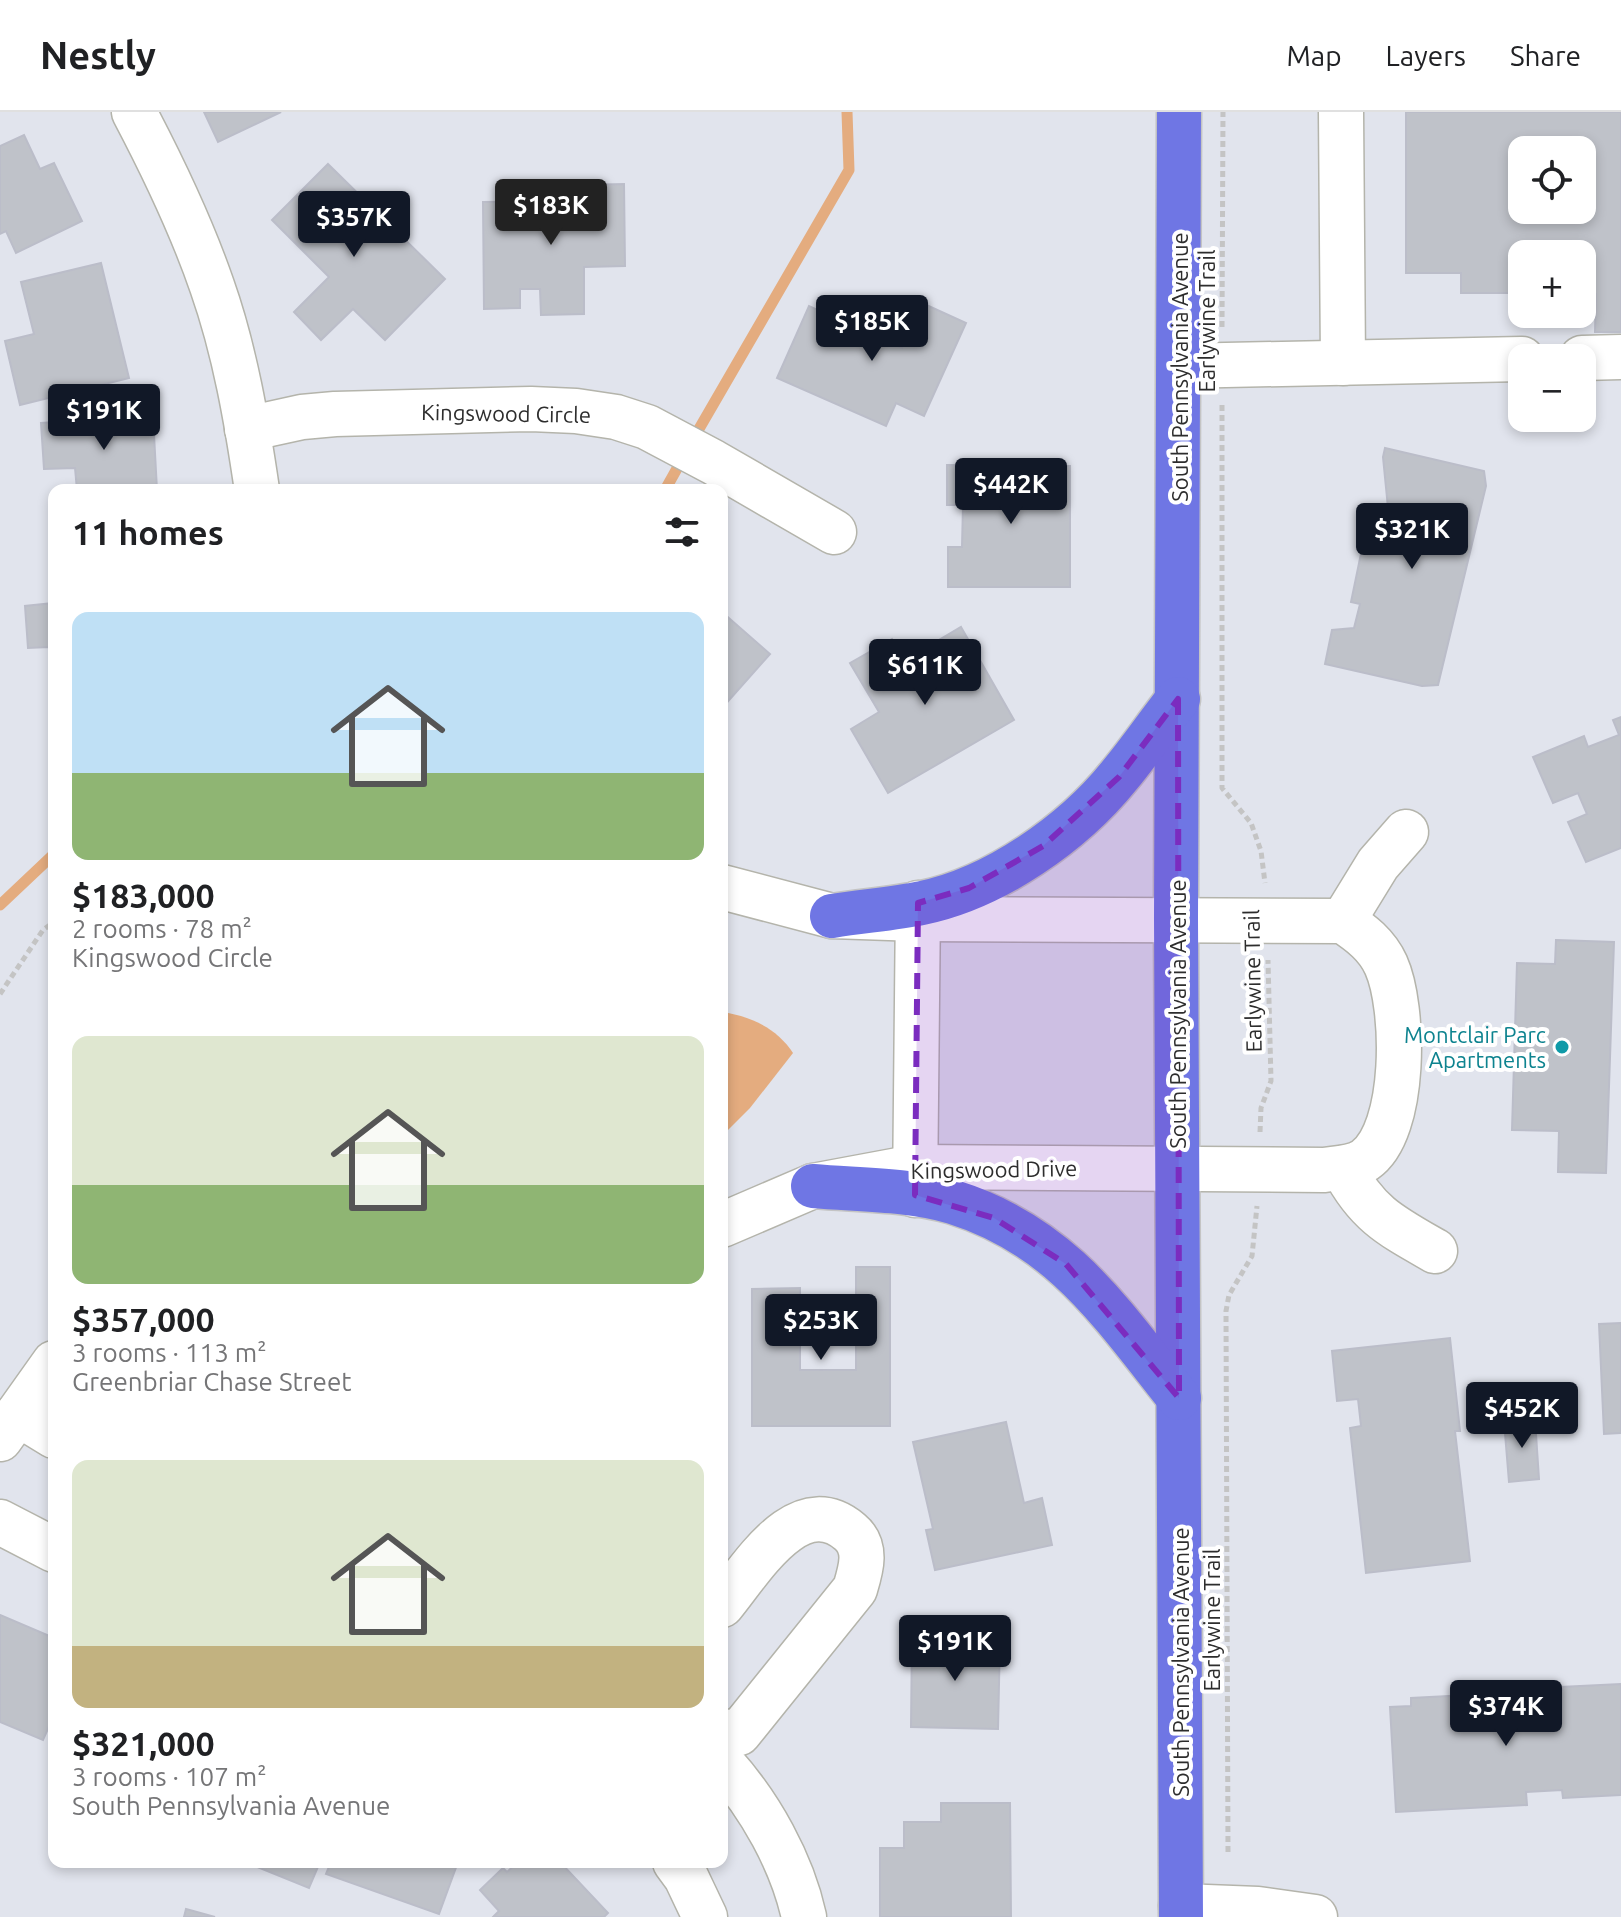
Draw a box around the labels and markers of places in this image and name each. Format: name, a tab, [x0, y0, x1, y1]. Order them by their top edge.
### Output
pin: $183K	[495, 179, 607, 247]
pin: $357K	[298, 191, 410, 259]
pin: $185K	[816, 295, 928, 363]
pin: $191K	[48, 384, 160, 452]
pin: $442K	[955, 458, 1067, 526]
pin: $321K	[1356, 503, 1468, 571]
pin: $611K	[869, 639, 981, 707]
place label: Montclair Parc Apartments	[1404, 1022, 1546, 1072]
marker: Montclair Parc Apartments	[1553, 1038, 1571, 1056]
pin: $253K	[765, 1294, 877, 1362]
pin: $452K	[1466, 1382, 1578, 1450]
pin: $191K	[899, 1615, 1011, 1683]
pin: $374K	[1450, 1680, 1562, 1748]

